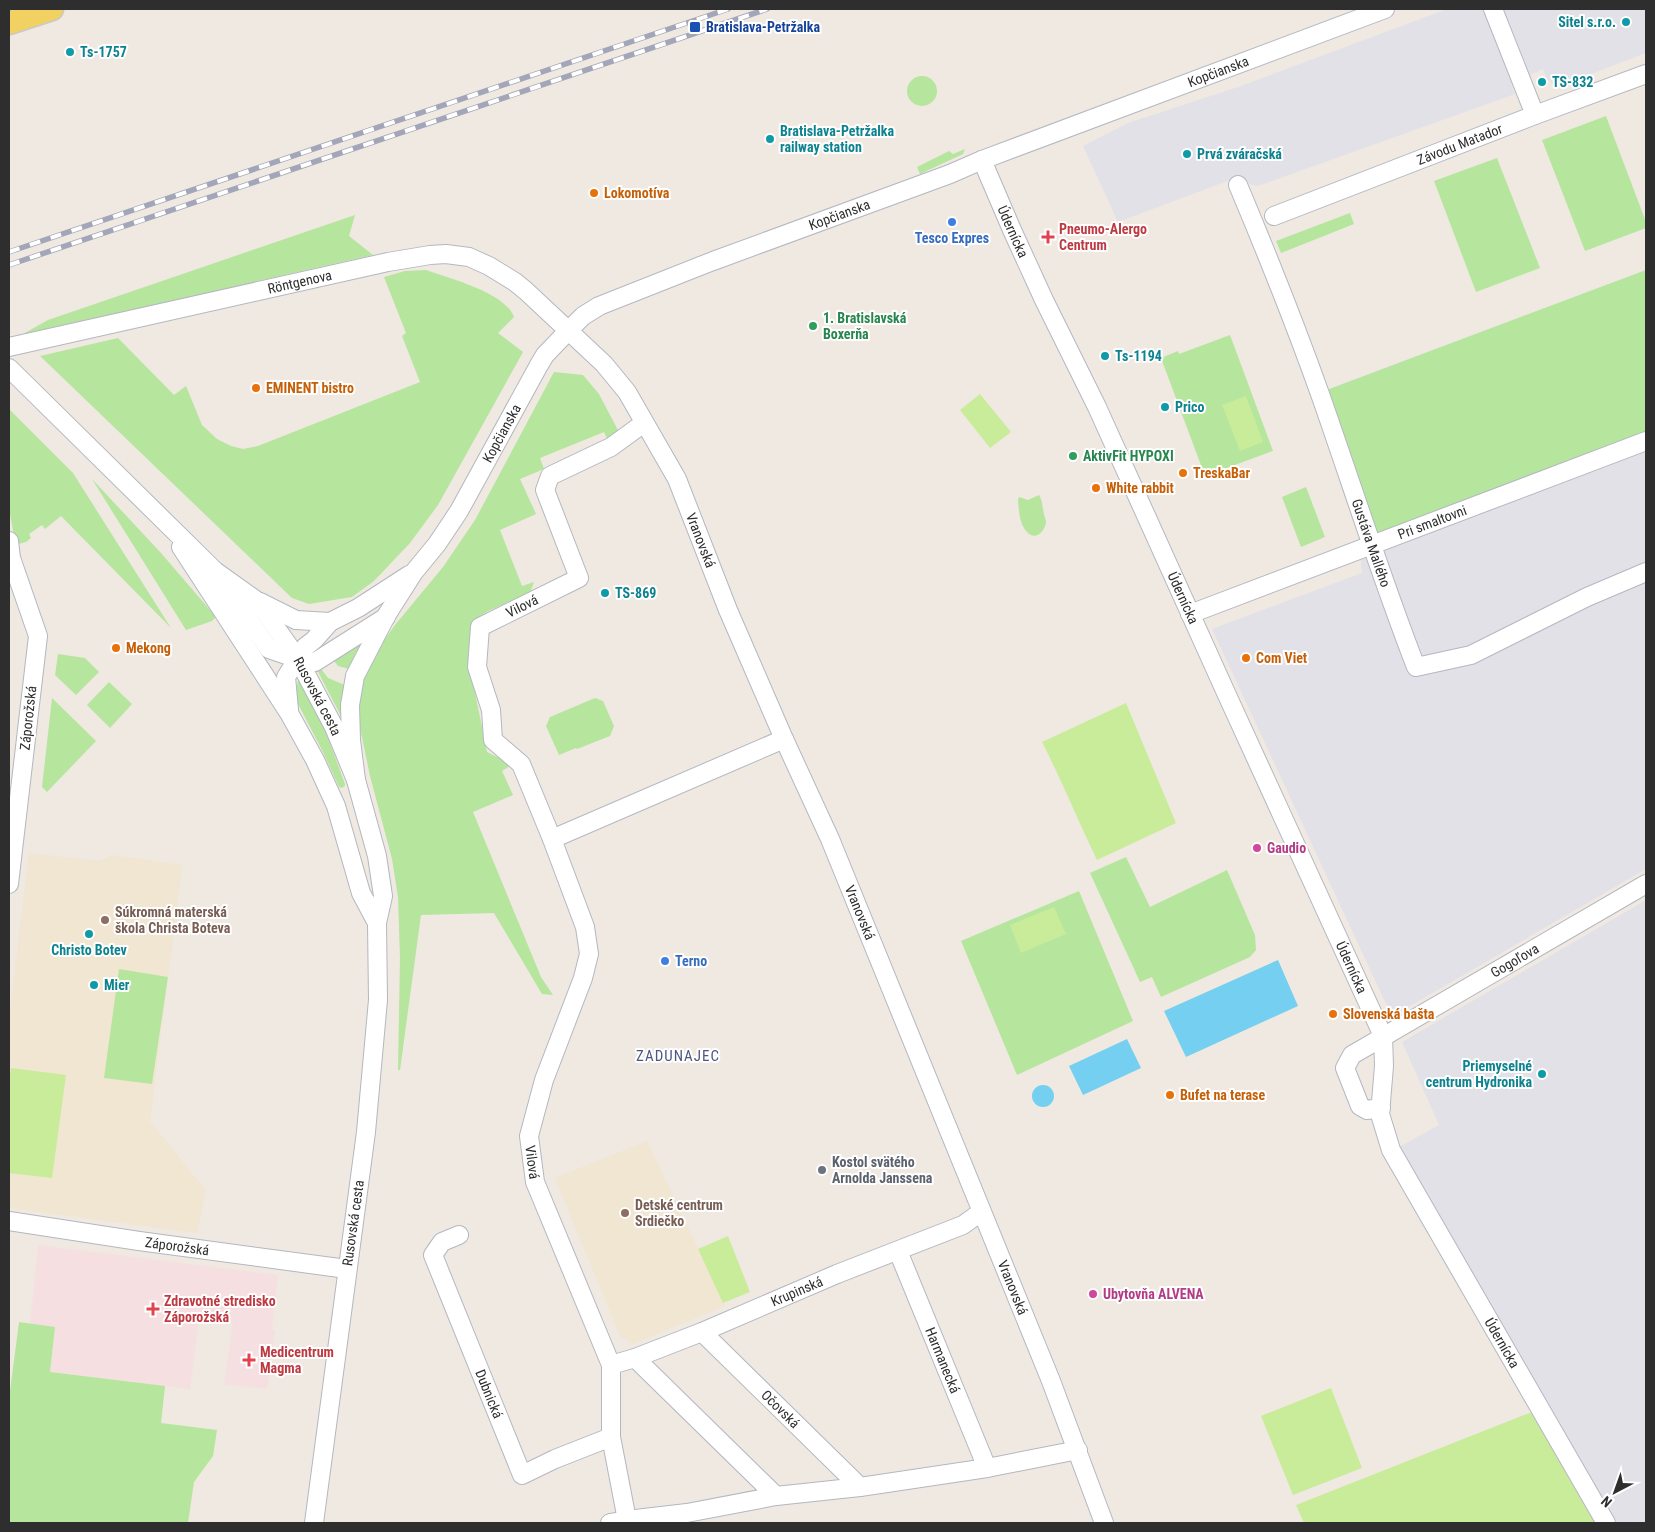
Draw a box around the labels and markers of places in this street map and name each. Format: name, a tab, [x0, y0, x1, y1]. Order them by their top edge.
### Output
place label: Sitel s.r.o.	[1558, 14, 1616, 30]
marker: Sitel s.r.o.	[1620, 16, 1632, 28]
place label: Bratislava-Petržalka	[706, 19, 821, 35]
marker: Bratislava-Petržalka	[688, 20, 702, 34]
place label: Ts-1757	[80, 44, 127, 60]
marker: Ts-1757	[64, 46, 76, 58]
place label: TS-832	[1552, 74, 1593, 90]
marker: TS-832	[1536, 76, 1548, 88]
place label: Bratislava-Petržalka railway station	[780, 123, 895, 155]
marker: Bratislava-Petržalka railway station	[764, 133, 776, 145]
place label: Prvá zváračská	[1197, 146, 1282, 162]
marker: Prvá zváračská	[1181, 148, 1193, 160]
place label: Lokomotíva	[604, 185, 670, 201]
marker: Lokomotíva	[588, 187, 600, 199]
marker: Tesco Expres	[946, 216, 958, 228]
place label: Pneumo-Alergo Centrum	[1059, 221, 1147, 253]
place label: Tesco Expres	[915, 230, 989, 246]
marker: Pneumo-Alergo Centrum	[1041, 230, 1055, 244]
place label: 1. Bratislavská Boxerňa	[823, 310, 907, 342]
marker: 1. Bratislavská Boxerňa	[807, 320, 819, 332]
place label: Ts-1194	[1115, 348, 1162, 364]
marker: Ts-1194	[1099, 350, 1111, 362]
place label: EMINENT bistro	[266, 380, 354, 396]
marker: EMINENT bistro	[250, 382, 262, 394]
place label: Prico	[1175, 399, 1205, 415]
marker: Prico	[1159, 401, 1171, 413]
place label: AktivFit HYPOXI	[1083, 448, 1174, 464]
marker: AktivFit HYPOXI	[1067, 450, 1079, 462]
place label: TreskaBar	[1193, 465, 1250, 481]
marker: TreskaBar	[1177, 467, 1189, 479]
place label: White rabbit	[1106, 480, 1174, 496]
marker: White rabbit	[1090, 482, 1102, 494]
place label: TS-869	[615, 585, 656, 601]
marker: TS-869	[599, 587, 611, 599]
place label: Mekong	[126, 640, 171, 656]
marker: Mekong	[110, 642, 122, 654]
place label: Com Viet	[1256, 650, 1307, 666]
marker: Com Viet	[1240, 652, 1252, 664]
place label: Gaudio	[1267, 840, 1306, 856]
marker: Gaudio	[1251, 842, 1263, 854]
place label: Súkromná materská škola Christa Boteva	[115, 904, 231, 936]
marker: Súkromná materská škola Christa Boteva	[99, 914, 111, 926]
marker: Christo Botev	[83, 928, 95, 940]
place label: Christo Botev	[51, 942, 128, 958]
place label: Terno	[675, 953, 707, 969]
marker: Terno	[659, 955, 671, 967]
place label: Mier	[104, 977, 130, 993]
marker: Mier	[88, 979, 100, 991]
place label: Slovenská bašta	[1343, 1006, 1435, 1022]
marker: Slovenská bašta	[1327, 1008, 1339, 1020]
place label: Priemyselné centrum Hydronika	[1426, 1058, 1532, 1090]
marker: Priemyselné centrum Hydronika	[1536, 1068, 1548, 1080]
place label: Bufet na terase	[1180, 1087, 1265, 1103]
marker: Bufet na terase	[1164, 1089, 1176, 1101]
place label: Kostol svätého Arnolda Janssena	[832, 1154, 933, 1186]
marker: Kostol svätého Arnolda Janssena	[816, 1164, 828, 1176]
place label: Detské centrum Srdiečko	[635, 1197, 723, 1229]
marker: Detské centrum Srdiečko	[619, 1207, 631, 1219]
place label: Ubytovňa ALVENA	[1103, 1286, 1204, 1302]
marker: Ubytovňa ALVENA	[1087, 1288, 1099, 1300]
place label: Zdravotné stredisko Záporožská	[164, 1293, 276, 1325]
marker: Zdravotné stredisko Záporožská	[146, 1302, 160, 1316]
place label: Medicentrum Magma	[260, 1344, 334, 1376]
marker: Medicentrum Magma	[242, 1353, 256, 1367]

